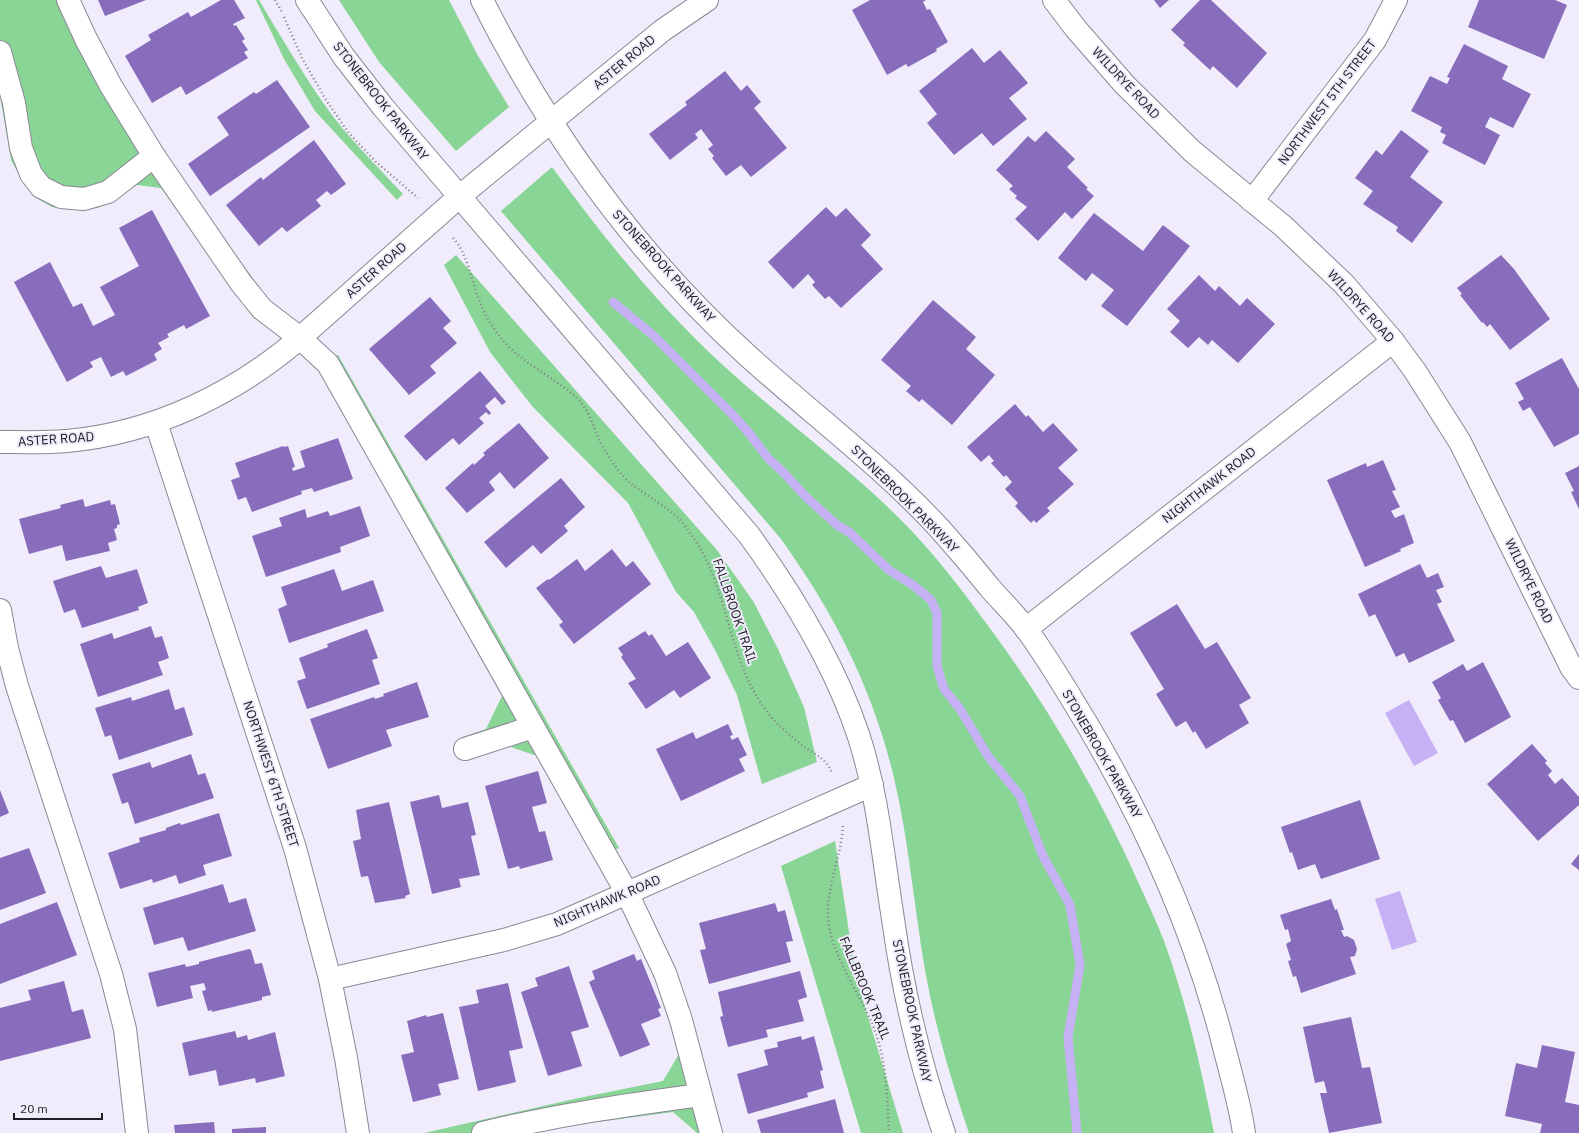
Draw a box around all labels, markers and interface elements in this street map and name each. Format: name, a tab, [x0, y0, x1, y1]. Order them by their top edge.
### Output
street label: ASTER ROAD	[589, 31, 659, 93]
street label: NORTHWEST 5TH STREET	[1274, 35, 1380, 168]
street label: STONEBROOK PARKWAY	[329, 38, 433, 164]
street label: WILDRYE ROAD	[1088, 43, 1164, 123]
street label: STONEBROOK PARKWAY	[609, 206, 719, 326]
street label: ASTER ROAD	[342, 238, 410, 302]
street label: WILDRYE ROAD	[1324, 266, 1398, 346]
street label: ASTER ROAD	[17, 428, 95, 450]
street label: STONEBROOK PARKWAY	[847, 441, 963, 557]
street label: NIGHTHAWK ROAD	[1159, 443, 1259, 527]
street label: WILDRYE ROAD	[1501, 536, 1557, 626]
street label: FALLBROOK TRAIL	[709, 556, 761, 666]
street label: STONEBROOK PARKWAY	[1058, 687, 1146, 822]
street label: NORTHWEST 6TH STREET	[239, 698, 303, 850]
street label: NIGHTHAWK ROAD	[551, 871, 663, 931]
street label: FALLBROOK TRAIL	[836, 934, 895, 1043]
street label: STONEBROOK PARKWAY	[889, 938, 936, 1084]
scale bar	[14, 1095, 102, 1121]
text: 20 m	[20, 1101, 48, 1116]

